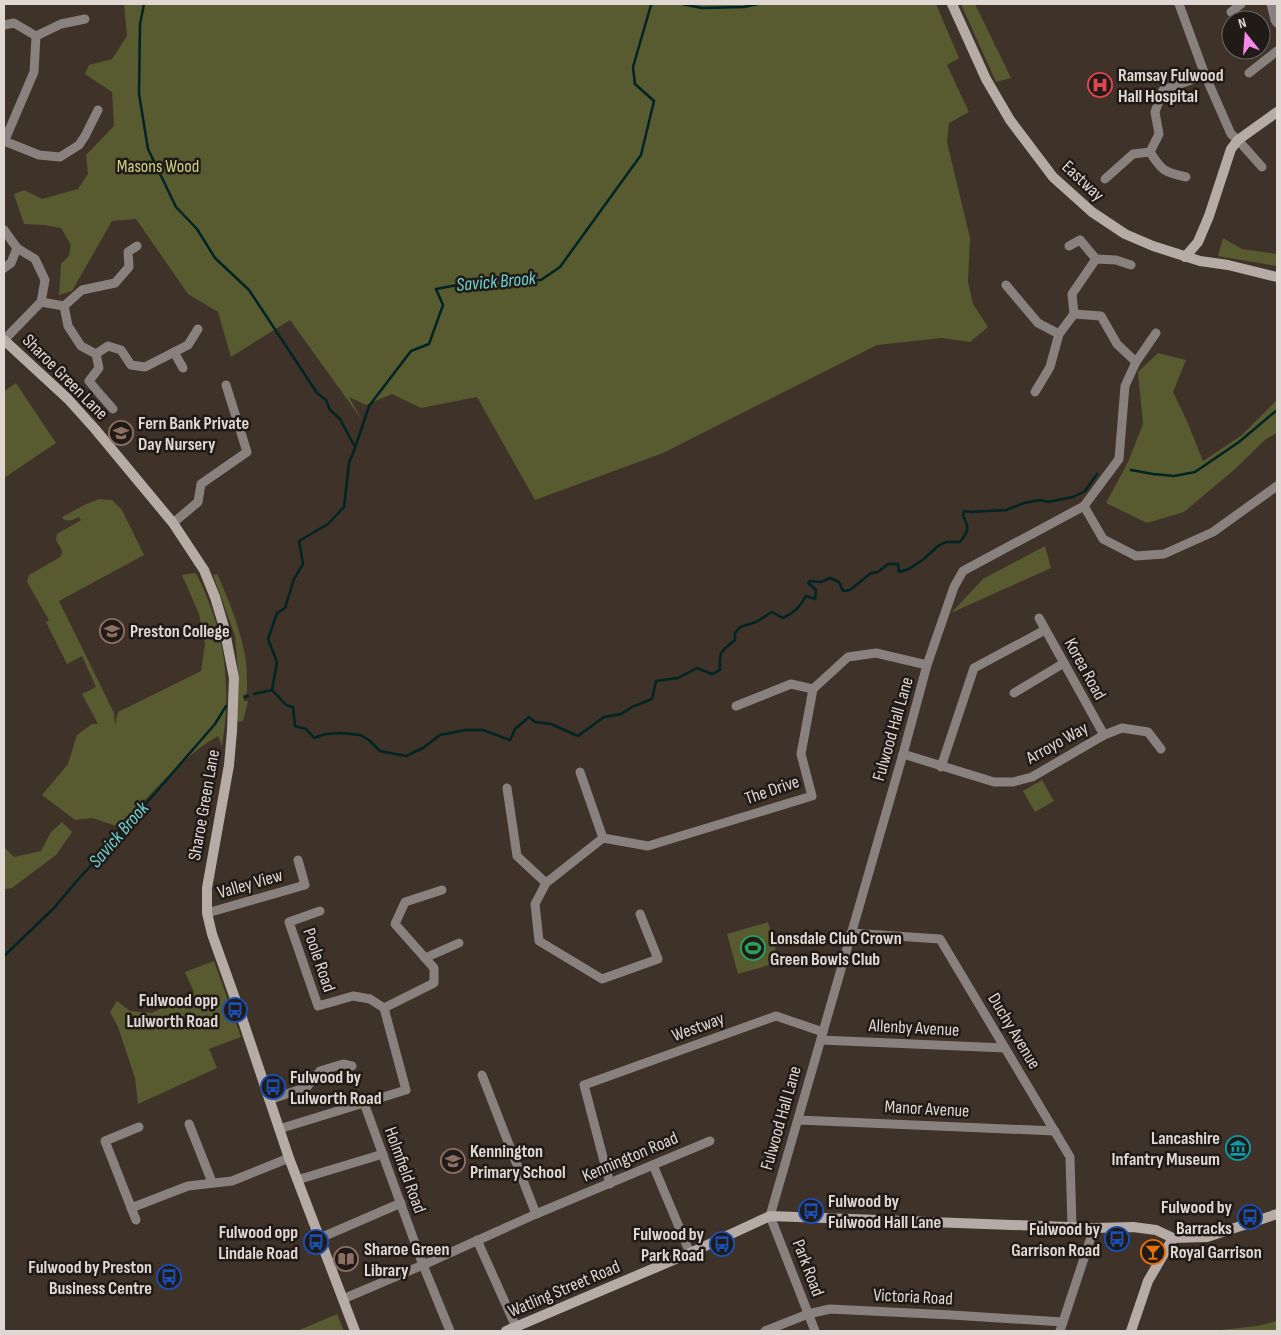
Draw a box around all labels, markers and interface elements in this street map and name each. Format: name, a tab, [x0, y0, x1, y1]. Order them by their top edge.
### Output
north arrow	[1221, 10, 1271, 60]
text: N	[1236, 14, 1248, 32]
place label: Ramsay Fulwood Hall Hospital	[1118, 65, 1224, 107]
hospital icon: Ramsay Fulwood Hall Hospital	[1087, 72, 1113, 98]
park label: Masons Wood	[117, 156, 199, 177]
street label: Eastway	[1058, 156, 1108, 206]
water label: Savick Brook	[455, 267, 538, 297]
street label: Sharoe Green Lane	[18, 330, 112, 424]
place label: Fern Bank Private Day Nursery	[138, 413, 249, 455]
school or university icon: Fern Bank Private Day Nursery	[108, 420, 134, 446]
school or university icon: Preston College	[99, 618, 125, 644]
place label: Preston College	[130, 621, 230, 642]
street label: Korea Road	[1060, 635, 1110, 703]
street label: Fulwood Hall Lane	[868, 675, 918, 783]
street label: Arroyo Way	[1021, 717, 1092, 769]
street label: Sharoe Green Lane	[184, 748, 224, 862]
street label: The Drive	[742, 771, 802, 809]
water label: Savick Brook	[84, 797, 154, 873]
street label: Valley View	[215, 865, 285, 903]
street label: Poole Road	[298, 925, 340, 995]
place label: Lonsdale Club Crown Green Bowls Club	[770, 928, 902, 970]
sports icon: Lonsdale Club Crown Green Bowls Club	[740, 935, 766, 961]
street label: Duchy Avenue	[983, 989, 1045, 1073]
place label: Fulwood opp Lulworth Road	[127, 990, 218, 1032]
bus stop icon: Fulwood opp Lulworth Road	[222, 997, 248, 1023]
street label: Westway	[669, 1008, 727, 1046]
street label: Allenby Avenue	[867, 1015, 960, 1041]
street label: Fulwood Hall Lane	[756, 1064, 806, 1172]
place label: Fulwood by Lulworth Road	[290, 1067, 382, 1109]
bus stop icon: Fulwood by Lulworth Road	[260, 1074, 286, 1100]
street label: Manor Avenue	[884, 1096, 970, 1122]
street label: Holmfield Road	[380, 1124, 430, 1216]
street label: Kennington Road	[579, 1127, 681, 1187]
place label: Lancashire Infantry Museum	[1111, 1128, 1220, 1170]
museum icon: Lancashire Infantry Museum	[1225, 1135, 1251, 1161]
place label: Kennington Primary School	[470, 1141, 566, 1183]
school or university icon: Kennington Primary School	[440, 1148, 466, 1174]
place label: Fulwood by Fulwood Hall Lane	[828, 1191, 941, 1233]
place label: Fulwood by Barracks	[1161, 1197, 1233, 1239]
bus stop icon: Fulwood by Fulwood Hall Lane	[798, 1198, 824, 1224]
bus stop icon: Fulwood by Barracks	[1237, 1204, 1263, 1230]
place label: Fulwood by Garrison Road	[1011, 1219, 1101, 1261]
place label: Fulwood opp Lindale Road	[218, 1222, 298, 1264]
place label: Fulwood by Park Road	[633, 1224, 705, 1266]
bus stop icon: Fulwood by Garrison Road	[1104, 1226, 1130, 1252]
bus stop icon: Fulwood opp Lindale Road	[303, 1229, 329, 1255]
bus stop icon: Fulwood by Park Road	[709, 1231, 735, 1257]
street label: Park Road	[788, 1237, 828, 1299]
place label: Sharoe Green Library	[364, 1239, 449, 1281]
bar icon: Royal Garrison	[1140, 1239, 1166, 1265]
place label: Royal Garrison	[1170, 1242, 1262, 1263]
library icon: Sharoe Green Library	[333, 1246, 359, 1272]
street label: Watling Street Road	[505, 1256, 623, 1322]
place label: Fulwood by Preston Business Centre	[28, 1257, 152, 1299]
bus stop icon: Fulwood by Preston Business Centre	[156, 1264, 182, 1290]
street label: Victoria Road	[873, 1284, 953, 1310]

